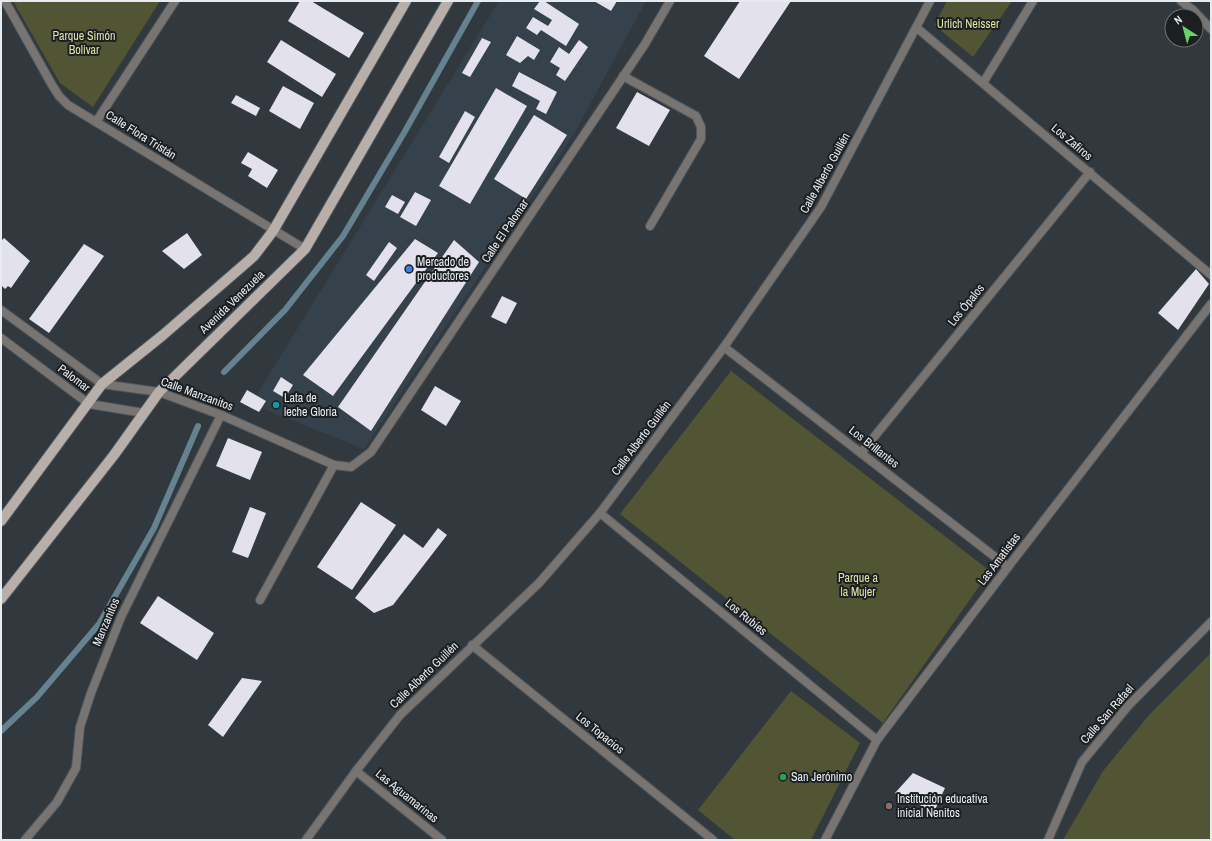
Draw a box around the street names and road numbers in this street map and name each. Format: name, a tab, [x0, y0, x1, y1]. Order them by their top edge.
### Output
street label: Calle Flora Tristán	[103, 107, 179, 163]
street label: Los Zafiros	[1048, 120, 1096, 164]
street label: Calle Alberto Guillén	[796, 130, 854, 216]
street label: Calle El Palomar	[478, 196, 533, 266]
street label: Avenida Venezuela	[195, 266, 268, 338]
street label: Los Ópalos	[944, 281, 988, 329]
street label: Palomar	[55, 361, 94, 396]
street label: Calle Manzanitos	[159, 373, 236, 415]
street label: Calle Alberto Guillén	[608, 397, 674, 479]
street label: Los Brillantes	[846, 422, 902, 472]
street label: Las Amatistas	[974, 529, 1024, 588]
street label: Manzanitos	[89, 595, 123, 649]
street label: Los Rubíes	[722, 595, 770, 639]
street label: Calle Alberto Guillén	[386, 638, 462, 712]
street label: Calle San Rafael	[1077, 681, 1137, 747]
street label: Los Topacios	[572, 709, 628, 757]
street label: Las Aguamarinas	[372, 766, 442, 826]

